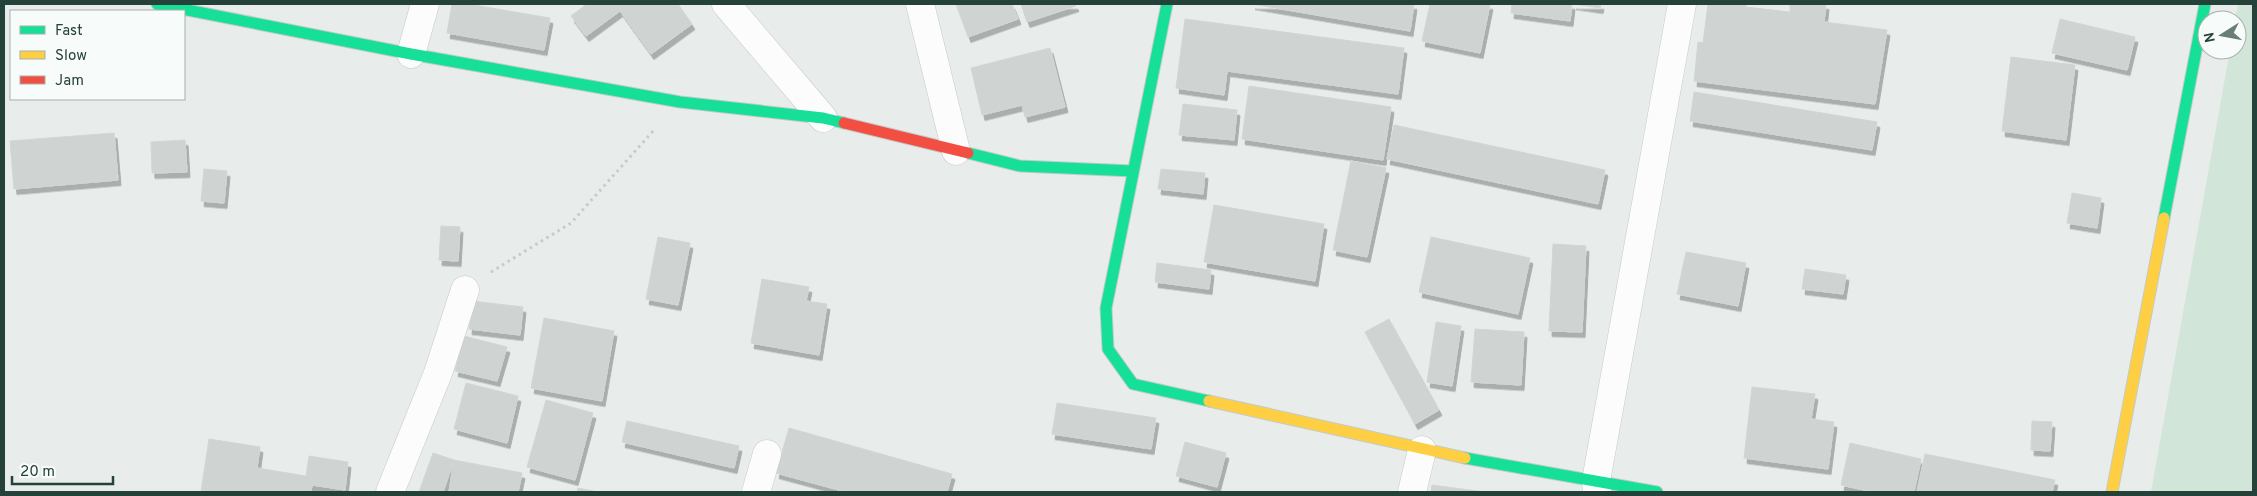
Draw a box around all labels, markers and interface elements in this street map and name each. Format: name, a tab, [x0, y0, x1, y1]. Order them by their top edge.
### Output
legend	[10, 10, 185, 100]
north arrow	[2197, 10, 2247, 60]
text: Fast	[55, 22, 83, 41]
text: N	[2201, 31, 2220, 44]
text: Slow	[55, 47, 87, 66]
text: Jam	[55, 72, 84, 91]
scale bar	[12, 454, 114, 486]
text: 20 m	[20, 463, 55, 482]

